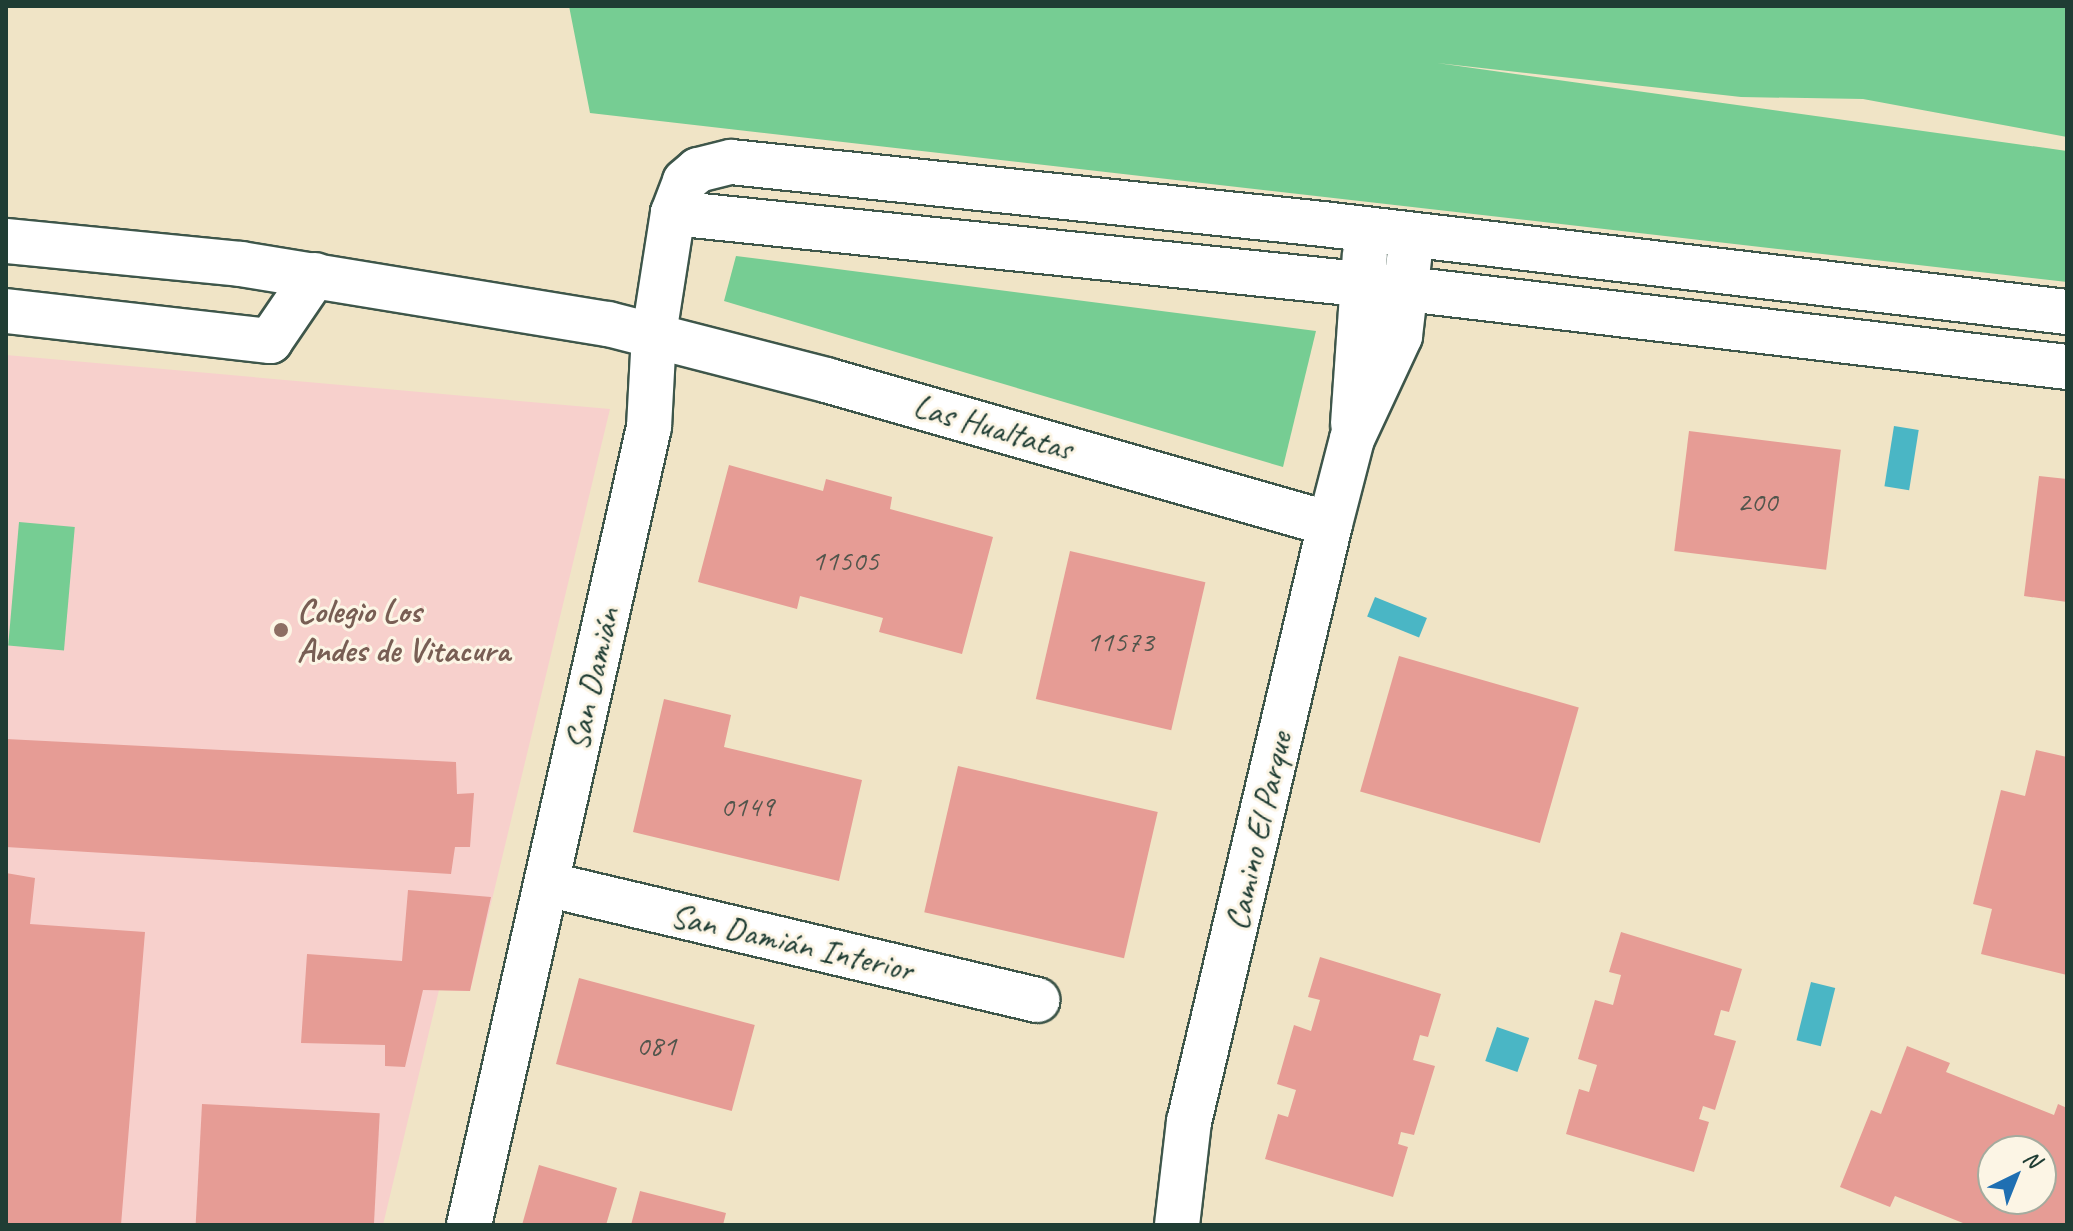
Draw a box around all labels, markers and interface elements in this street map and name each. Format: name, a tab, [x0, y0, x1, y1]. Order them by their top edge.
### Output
street label: Las Hualtatas	[909, 385, 1077, 469]
house number: 200	[1737, 483, 1777, 519]
house number: 11505	[811, 542, 879, 578]
place label: Colegio Los Andes de Vitacura	[297, 590, 509, 670]
street label: San Damián	[556, 604, 628, 754]
marker: Colegio Los Andes de Vitacura	[272, 621, 290, 639]
house number: 11573	[1086, 623, 1154, 659]
street label: Camino El Parque	[1215, 728, 1301, 934]
house number: 0149	[720, 788, 774, 824]
street label: San Damián Interior	[667, 894, 917, 990]
house number: 081	[636, 1027, 676, 1063]
north arrow	[1977, 1135, 2057, 1215]
text: N	[2017, 1144, 2047, 1174]

